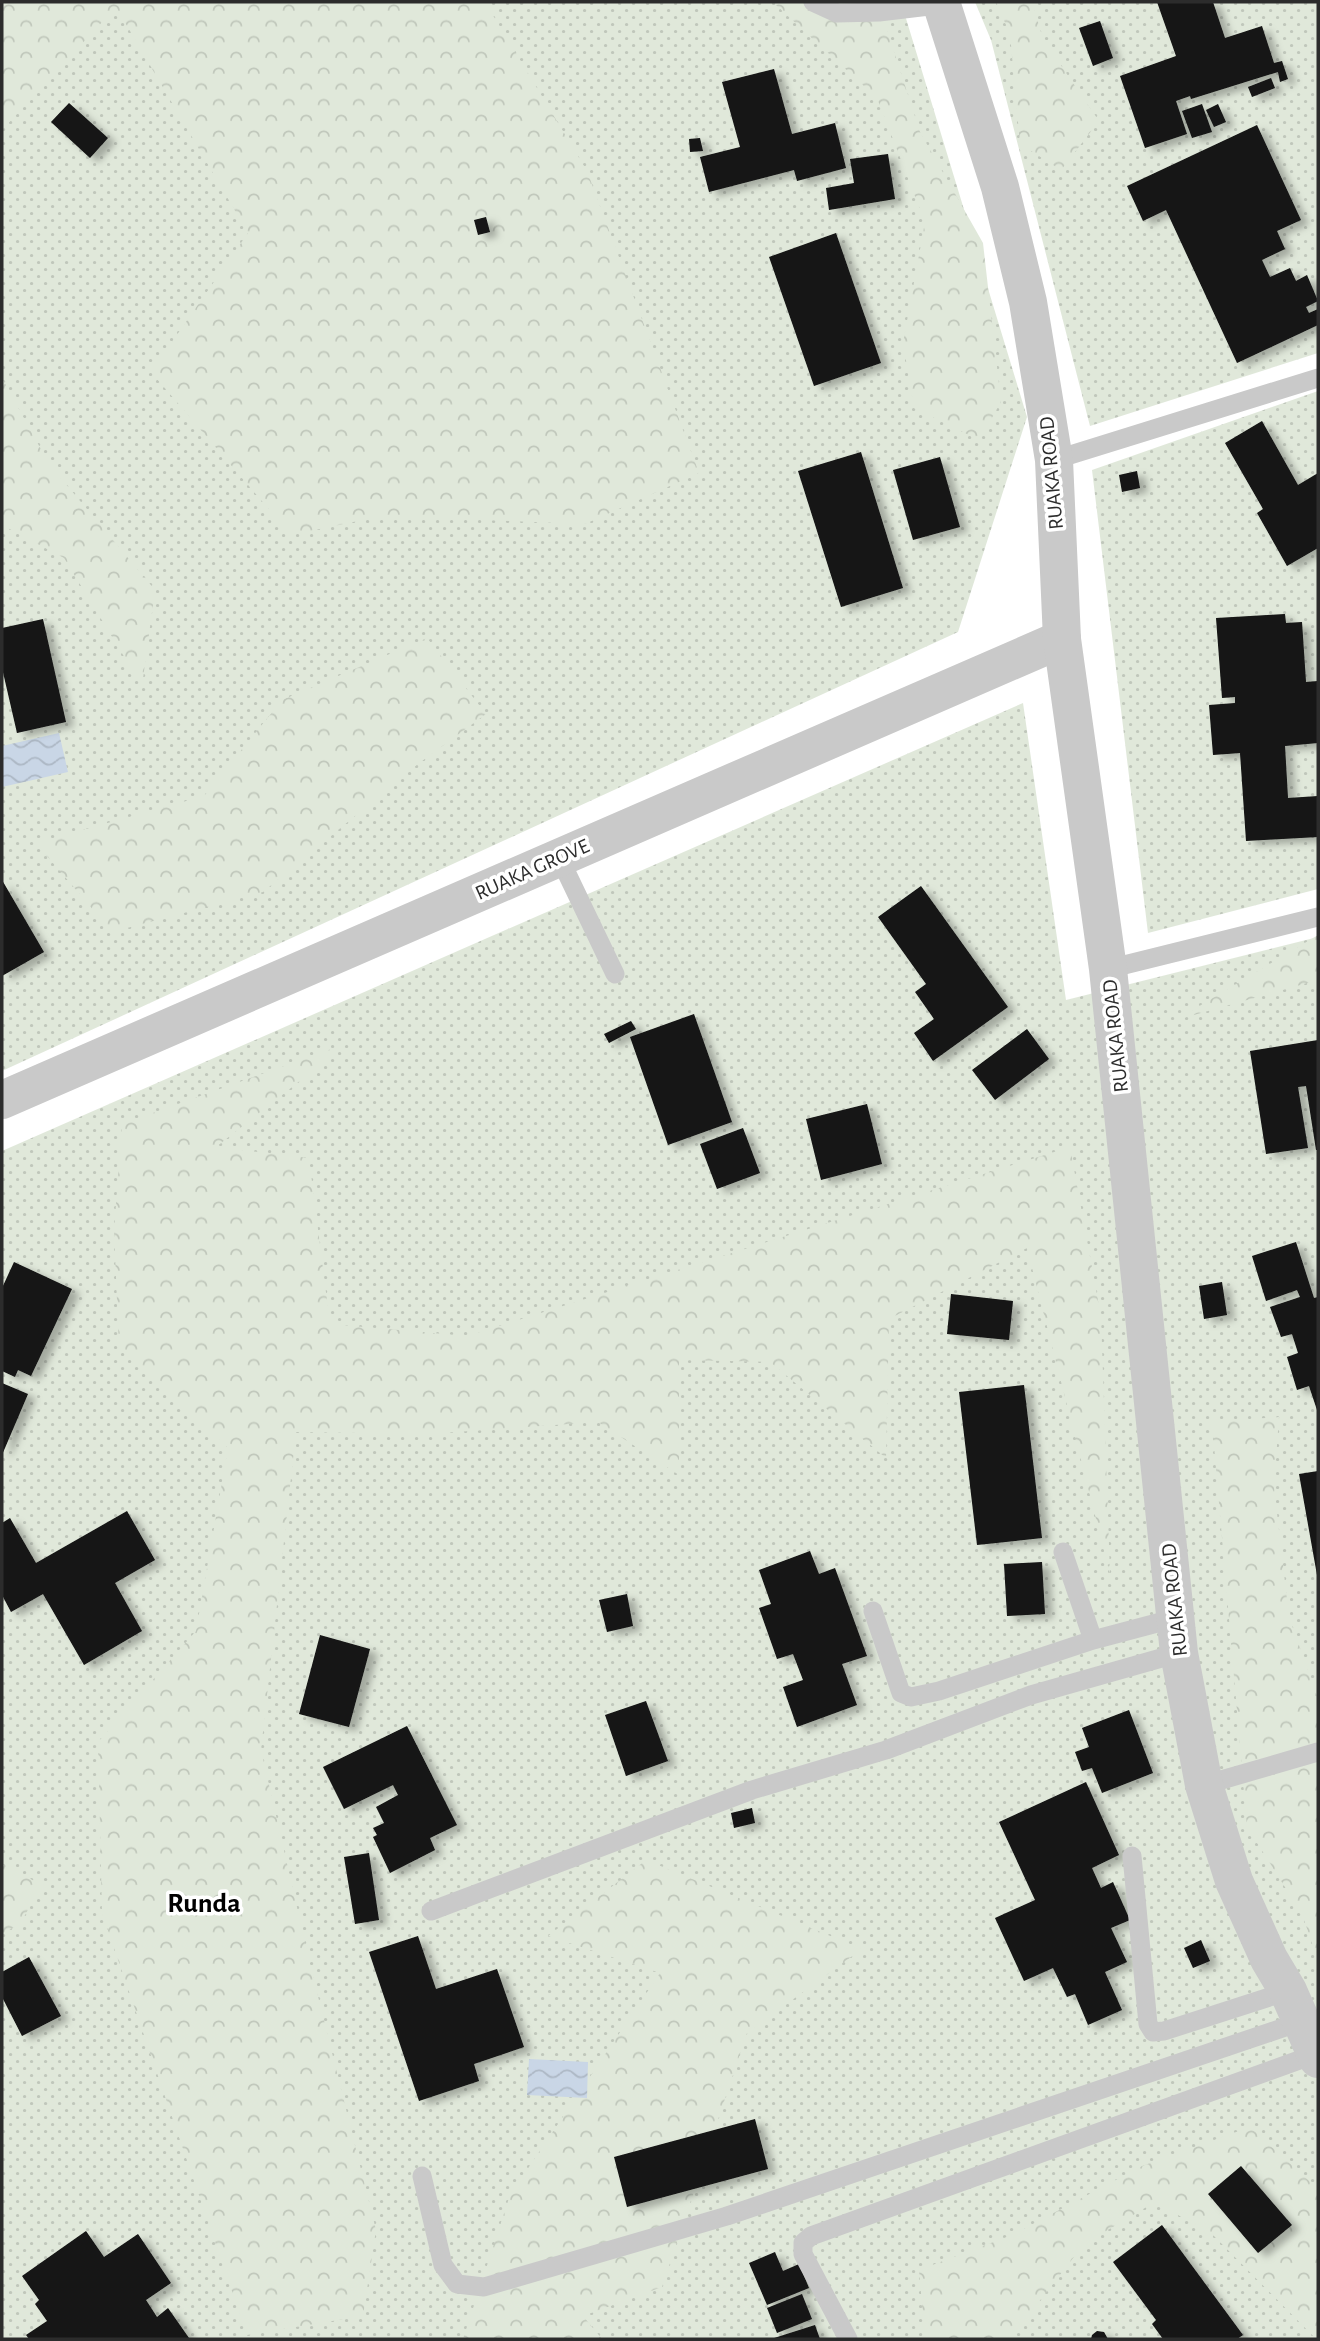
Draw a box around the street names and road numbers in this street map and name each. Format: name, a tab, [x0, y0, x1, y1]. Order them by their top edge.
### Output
street label: RUAKA ROAD	[1036, 416, 1067, 530]
street label: RUAKA GROVE	[472, 835, 592, 904]
street label: RUAKA ROAD	[1099, 978, 1132, 1093]
street label: RUAKA ROAD	[1158, 1542, 1191, 1657]

